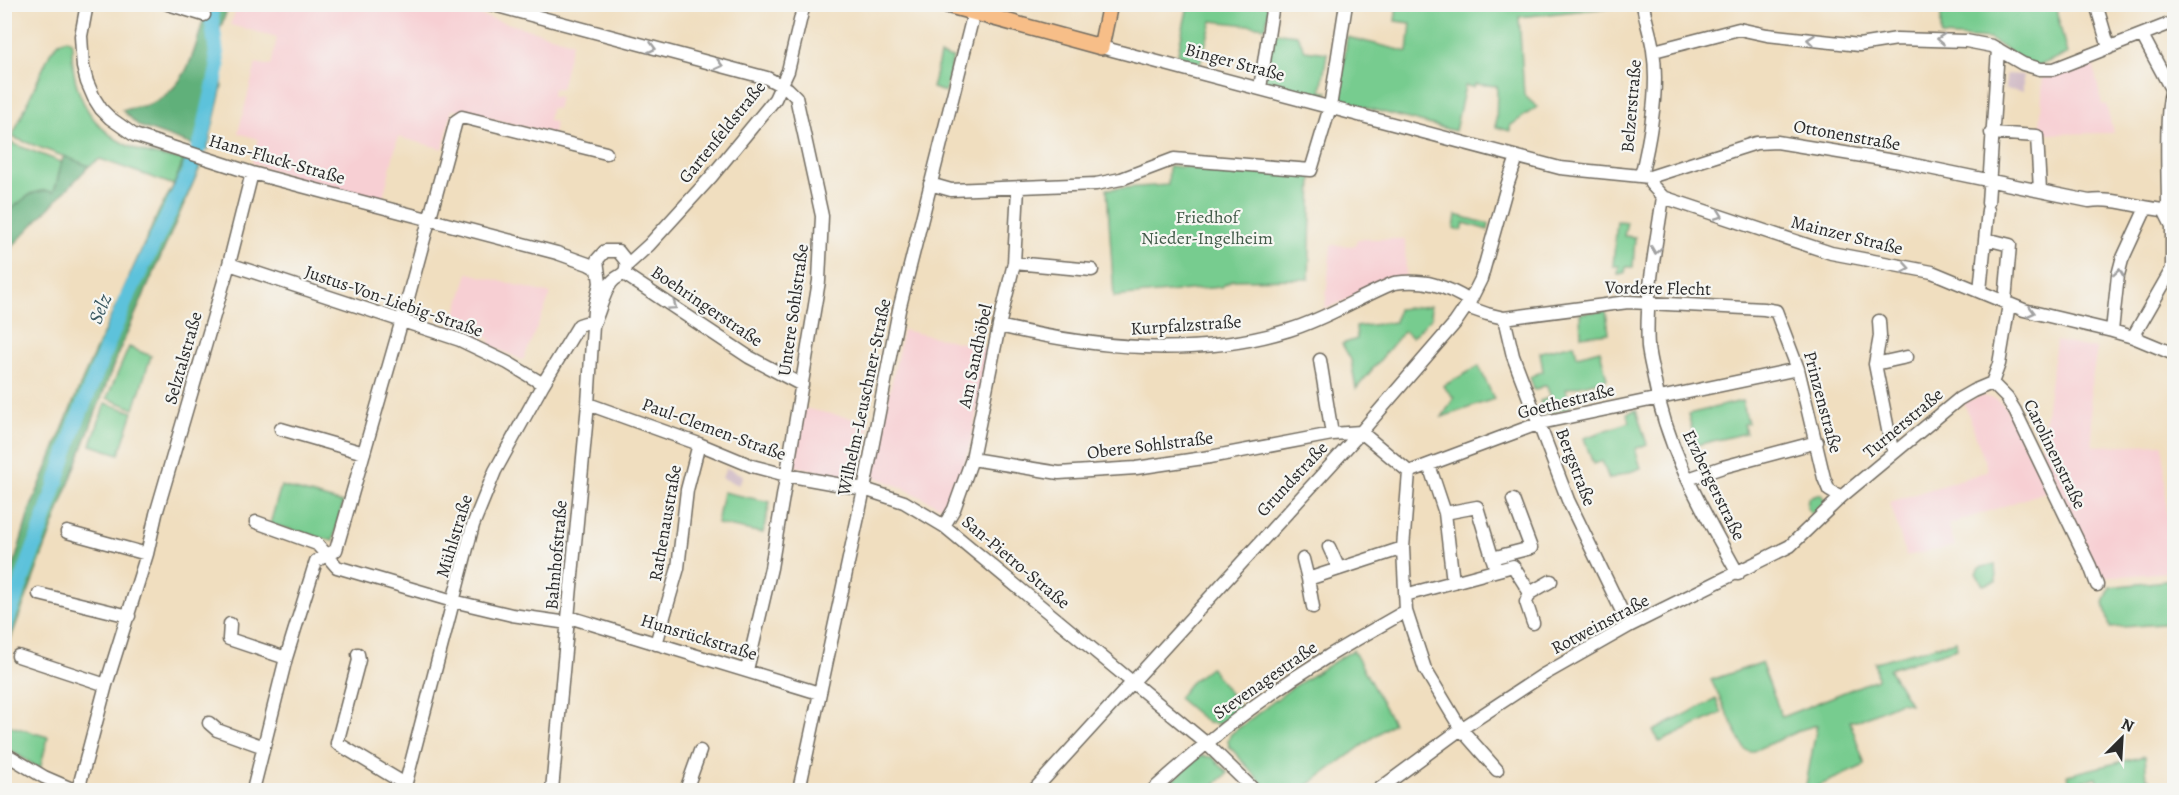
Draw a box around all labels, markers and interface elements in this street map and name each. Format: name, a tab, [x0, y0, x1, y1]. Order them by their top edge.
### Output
one-way arrow	[1936, 33, 1945, 46]
one-way arrow	[1807, 34, 1816, 47]
street label: Binger Straße	[1182, 37, 1288, 87]
one-way arrow	[647, 40, 657, 53]
one-way arrow	[714, 58, 724, 71]
street label: Belzerstraße	[1615, 59, 1647, 153]
street label: Gartenfeldstraße	[673, 76, 771, 188]
street label: Ottonenstraße	[1792, 114, 1902, 156]
street label: Hans-Fluck-Straße	[206, 128, 348, 190]
park label: Friedhof Nieder-Ingelheim	[1141, 205, 1273, 250]
one-way arrow	[1713, 208, 1724, 221]
street label: Mainzer Straße	[1789, 210, 1905, 260]
street label: Untere Sohlstraße	[772, 242, 814, 378]
one-way arrow	[1650, 245, 1662, 255]
street label: Justus-Von-Liebig-Straße	[302, 259, 486, 343]
street label: Boehringerstraße	[646, 260, 768, 352]
one-way arrow	[1901, 261, 1911, 273]
one-way arrow	[2113, 268, 2125, 277]
street label: Vordere Flecht	[1604, 275, 1711, 301]
water label: Selz	[82, 290, 118, 328]
street label: Wilhelm-Leuschner-Straße	[831, 296, 897, 499]
one-way arrow	[666, 299, 677, 310]
street label: Am Sandhöbel	[952, 301, 998, 411]
one-way arrow	[2025, 305, 2036, 317]
street label: Selztalstraße	[158, 309, 208, 407]
street label: Kurpfalzstraße	[1130, 309, 1242, 341]
street label: Prinzenstraße	[1798, 348, 1848, 456]
street label: Goethestraße	[1515, 377, 1617, 425]
street label: Turnerstraße	[1858, 382, 1948, 464]
street label: Paul-Clemen-Straße	[639, 392, 789, 466]
street label: Carolinenstraße	[2018, 395, 2092, 513]
street label: Obere Sohlstraße	[1085, 425, 1215, 465]
street label: Bergstraße	[1550, 425, 1602, 509]
street label: Erzbergerstraße	[1677, 426, 1751, 544]
street label: Grundstraße	[1251, 436, 1333, 522]
street label: Rathenaustraße	[643, 463, 687, 583]
street label: Mühlstraße	[430, 492, 478, 580]
street label: Bahnhofstraße	[539, 499, 573, 611]
street label: San-Pietro-Straße	[957, 510, 1075, 614]
street label: Rotweinstraße	[1547, 588, 1653, 660]
street label: Hunsrückstraße	[638, 608, 760, 666]
street label: Stevenagestraße	[1208, 635, 1322, 725]
north arrow	[2092, 708, 2152, 768]
text: N	[2118, 713, 2138, 738]

